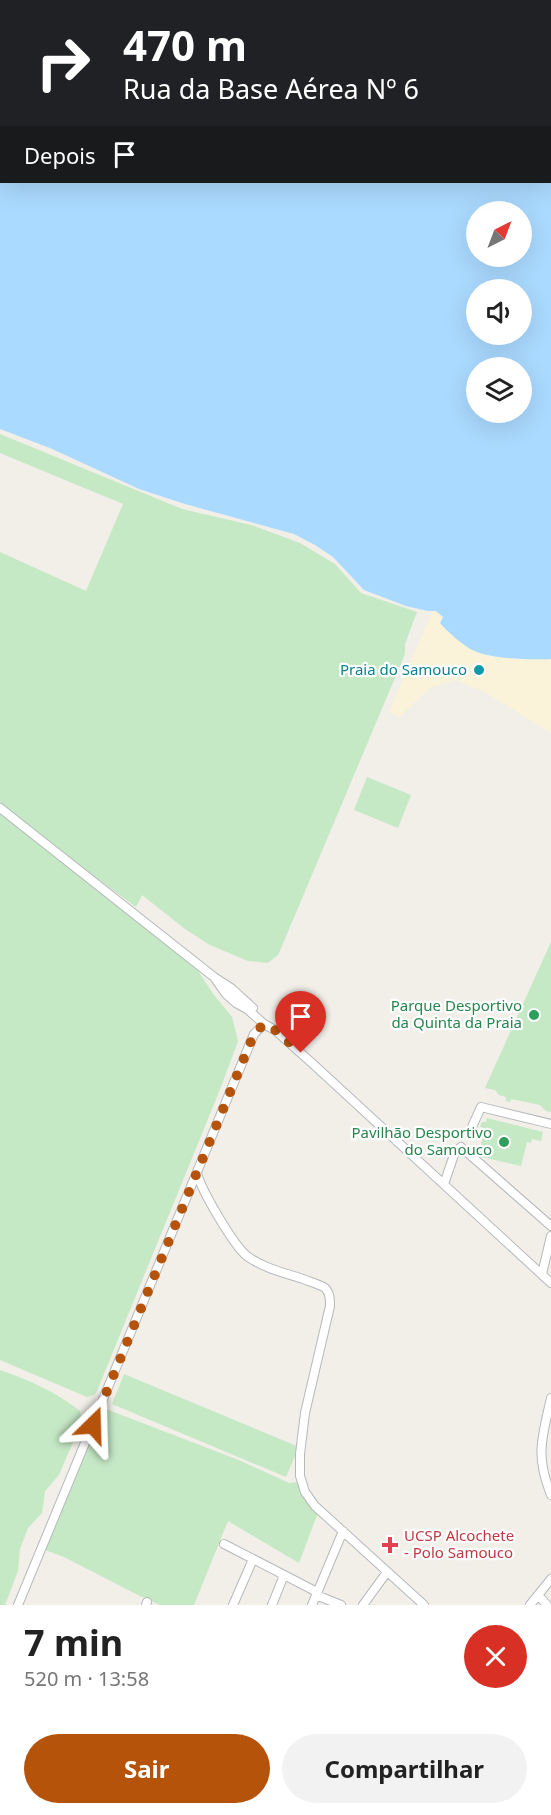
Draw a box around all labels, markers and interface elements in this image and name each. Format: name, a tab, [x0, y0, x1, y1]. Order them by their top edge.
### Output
text: 470 m	[123, 16, 247, 73]
icon: right	[24, 24, 102, 102]
text: Rua da Base Aérea Nº 6	[123, 70, 419, 107]
icon: arrive	[108, 138, 141, 171]
text: Depois	[24, 140, 96, 170]
north arrow	[466, 201, 532, 267]
map controls	[466, 201, 532, 423]
button: sound	[466, 279, 532, 345]
button: layers	[466, 357, 532, 423]
place label: Praia do Samouco	[340, 659, 467, 679]
marker: Praia do Samouco	[472, 663, 486, 677]
pin	[275, 991, 326, 1053]
place label: Parque Desportivo da Quinta da Praia	[391, 995, 522, 1032]
icon: arrive	[284, 1000, 317, 1033]
marker: Parque Desportivo da Quinta da Praia	[527, 1008, 541, 1022]
place label: Pavilhão Desportivo do Samouco	[351, 1122, 492, 1159]
marker: Pavilhão Desportivo do Samouco	[497, 1135, 511, 1149]
position arrow	[61, 1393, 125, 1457]
place label: UCSP Alcochete - Polo Samouco	[404, 1525, 514, 1562]
marker: UCSP Alcochete - Polo Samouco	[381, 1536, 399, 1554]
text: 7 min	[24, 1618, 123, 1667]
button: close	[464, 1625, 527, 1688]
text: 520 m · 13:58	[24, 1665, 149, 1692]
button: Sair	[24, 1734, 270, 1803]
button: Compartilhar	[282, 1734, 527, 1803]

